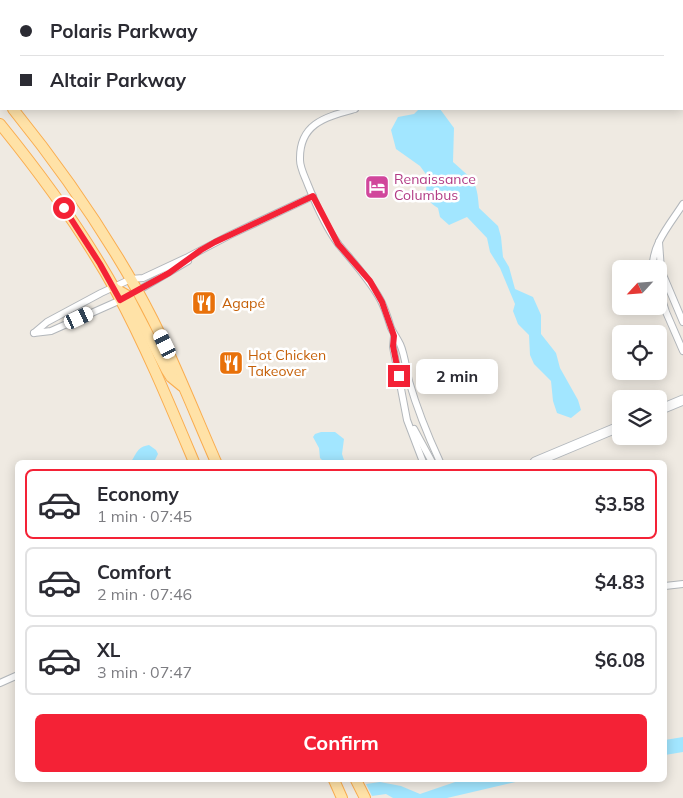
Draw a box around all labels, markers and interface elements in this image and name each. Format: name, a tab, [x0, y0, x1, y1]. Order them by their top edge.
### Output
text: Polaris Parkway	[50, 19, 198, 43]
text: Altair Parkway	[50, 68, 186, 92]
place label: Renaissance Columbus	[394, 170, 476, 204]
hotel icon: Renaissance Columbus	[364, 174, 390, 200]
route start	[53, 197, 75, 219]
north arrow	[612, 260, 668, 315]
map controls	[612, 260, 667, 445]
restaurant icon: Agapé	[191, 290, 217, 316]
place label: Agapé	[222, 294, 265, 312]
car	[62, 305, 95, 331]
button: locate	[612, 325, 667, 380]
car	[151, 327, 178, 361]
place label: Hot Chicken Takeover	[248, 346, 326, 380]
restaurant icon: Hot Chicken Takeover	[218, 350, 244, 376]
callout: 2 min	[416, 358, 499, 394]
route end	[388, 365, 410, 387]
text: 2 min	[436, 366, 478, 386]
button: layers	[612, 390, 667, 445]
icon: car	[37, 482, 82, 527]
text: Economy	[97, 482, 179, 506]
text: $3.58	[595, 492, 645, 516]
text: 1 min · 07:45	[97, 506, 192, 526]
icon: car	[37, 560, 82, 605]
text: Comfort	[97, 560, 171, 584]
text: $4.83	[595, 570, 645, 594]
text: 2 min · 07:46	[97, 584, 192, 604]
icon: car	[37, 638, 82, 683]
text: XL	[97, 638, 120, 662]
text: $6.08	[595, 648, 645, 672]
text: 3 min · 07:47	[97, 662, 192, 682]
button: Confirm	[35, 714, 647, 772]

